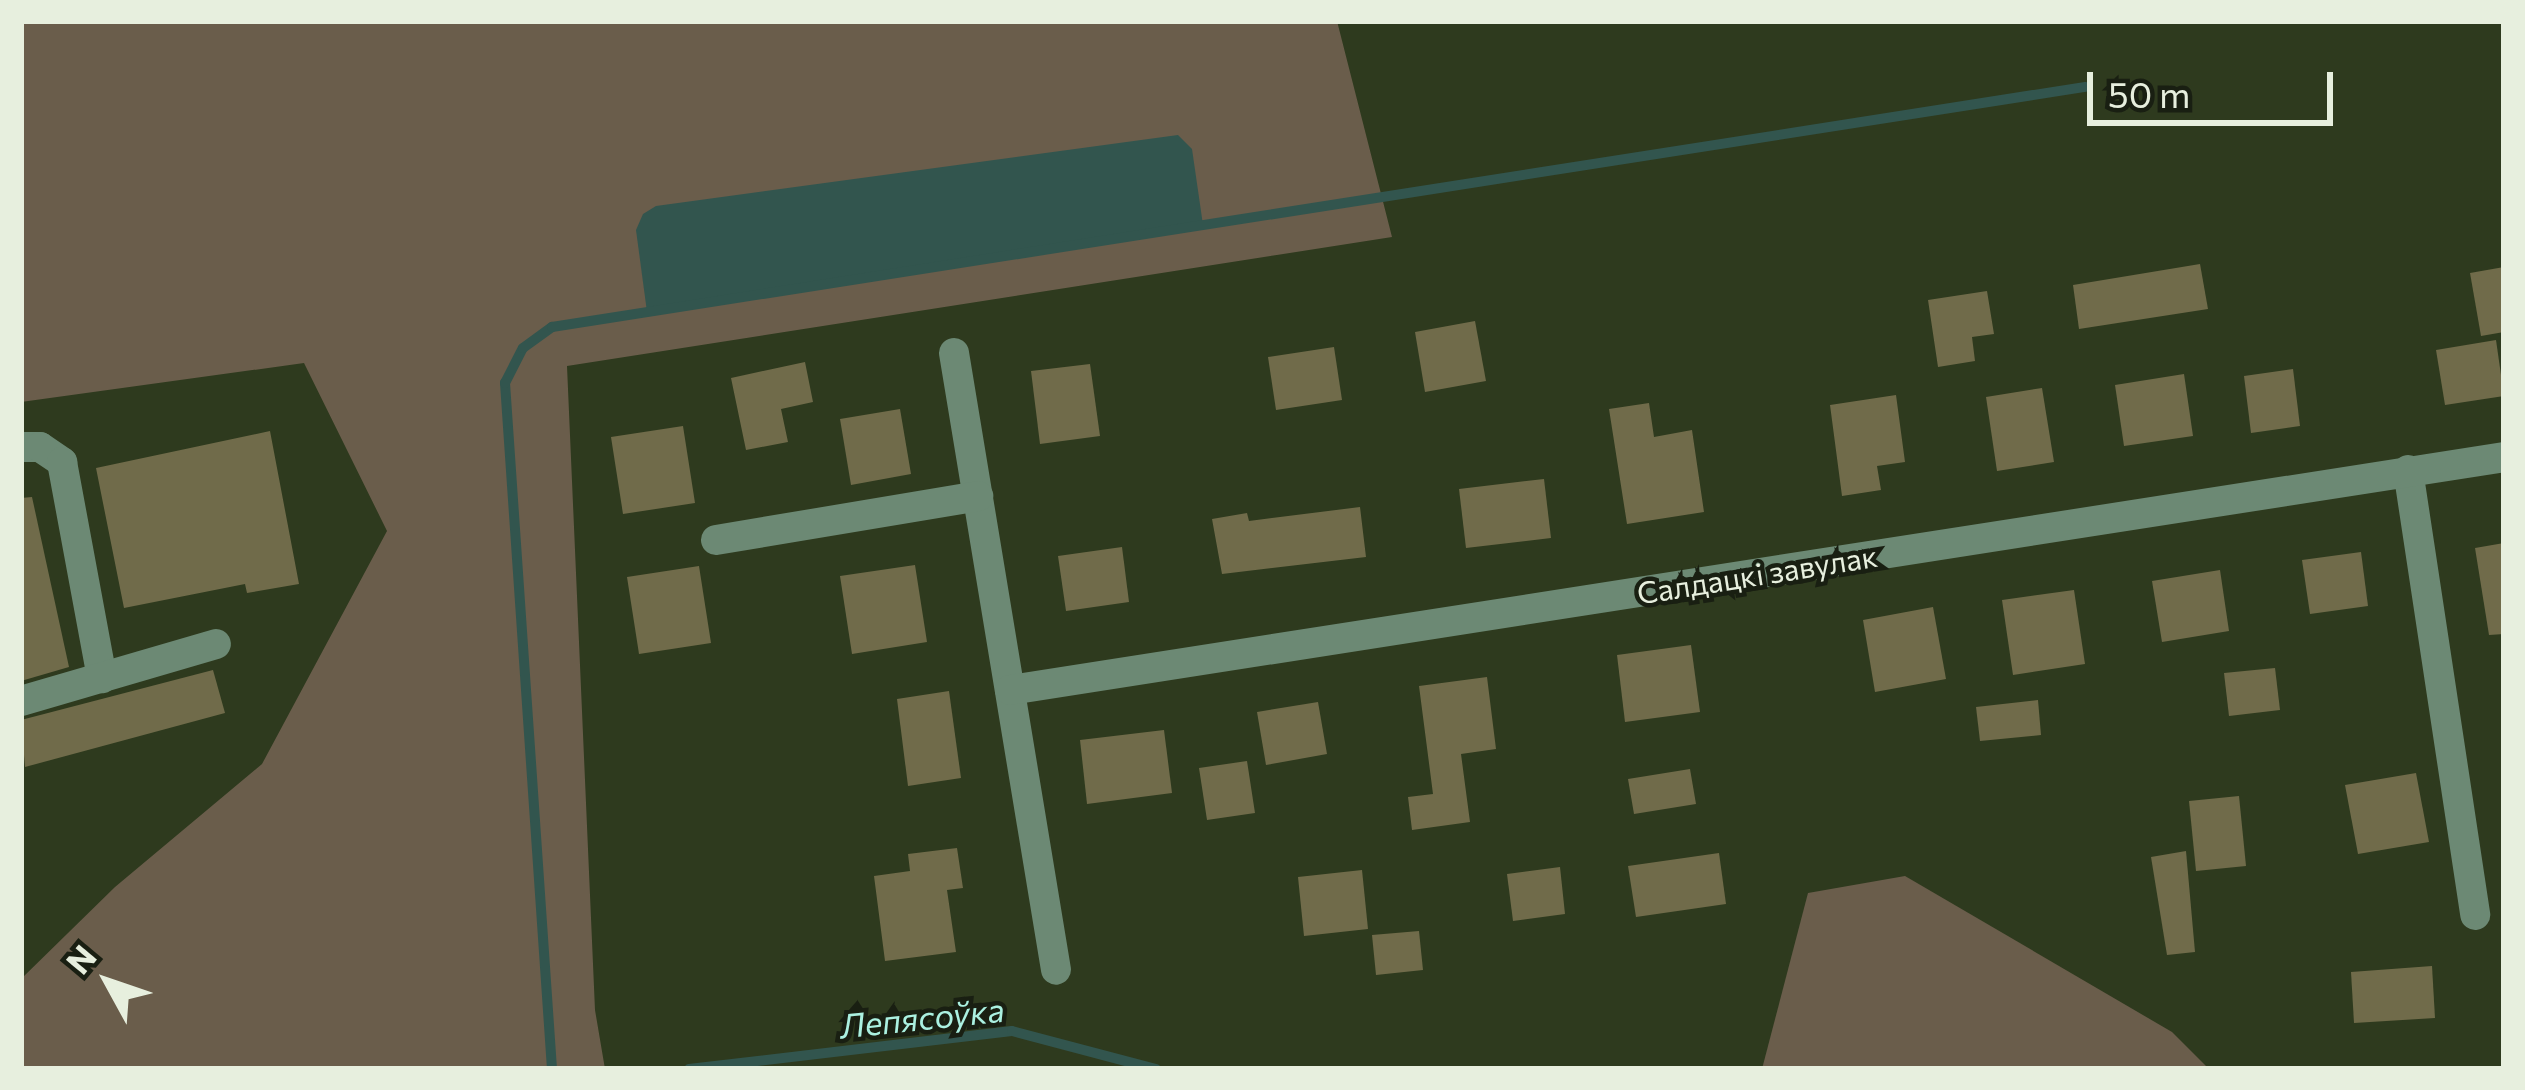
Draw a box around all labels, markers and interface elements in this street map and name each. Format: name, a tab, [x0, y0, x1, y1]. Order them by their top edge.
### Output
scale bar	[2093, 48, 2339, 122]
text: 50 m	[2108, 71, 2190, 115]
street label: Салдацкі завулак	[1634, 537, 1880, 611]
north arrow	[48, 922, 168, 1042]
text: N	[56, 936, 104, 981]
water label: Лепясоўка	[838, 989, 1006, 1045]

